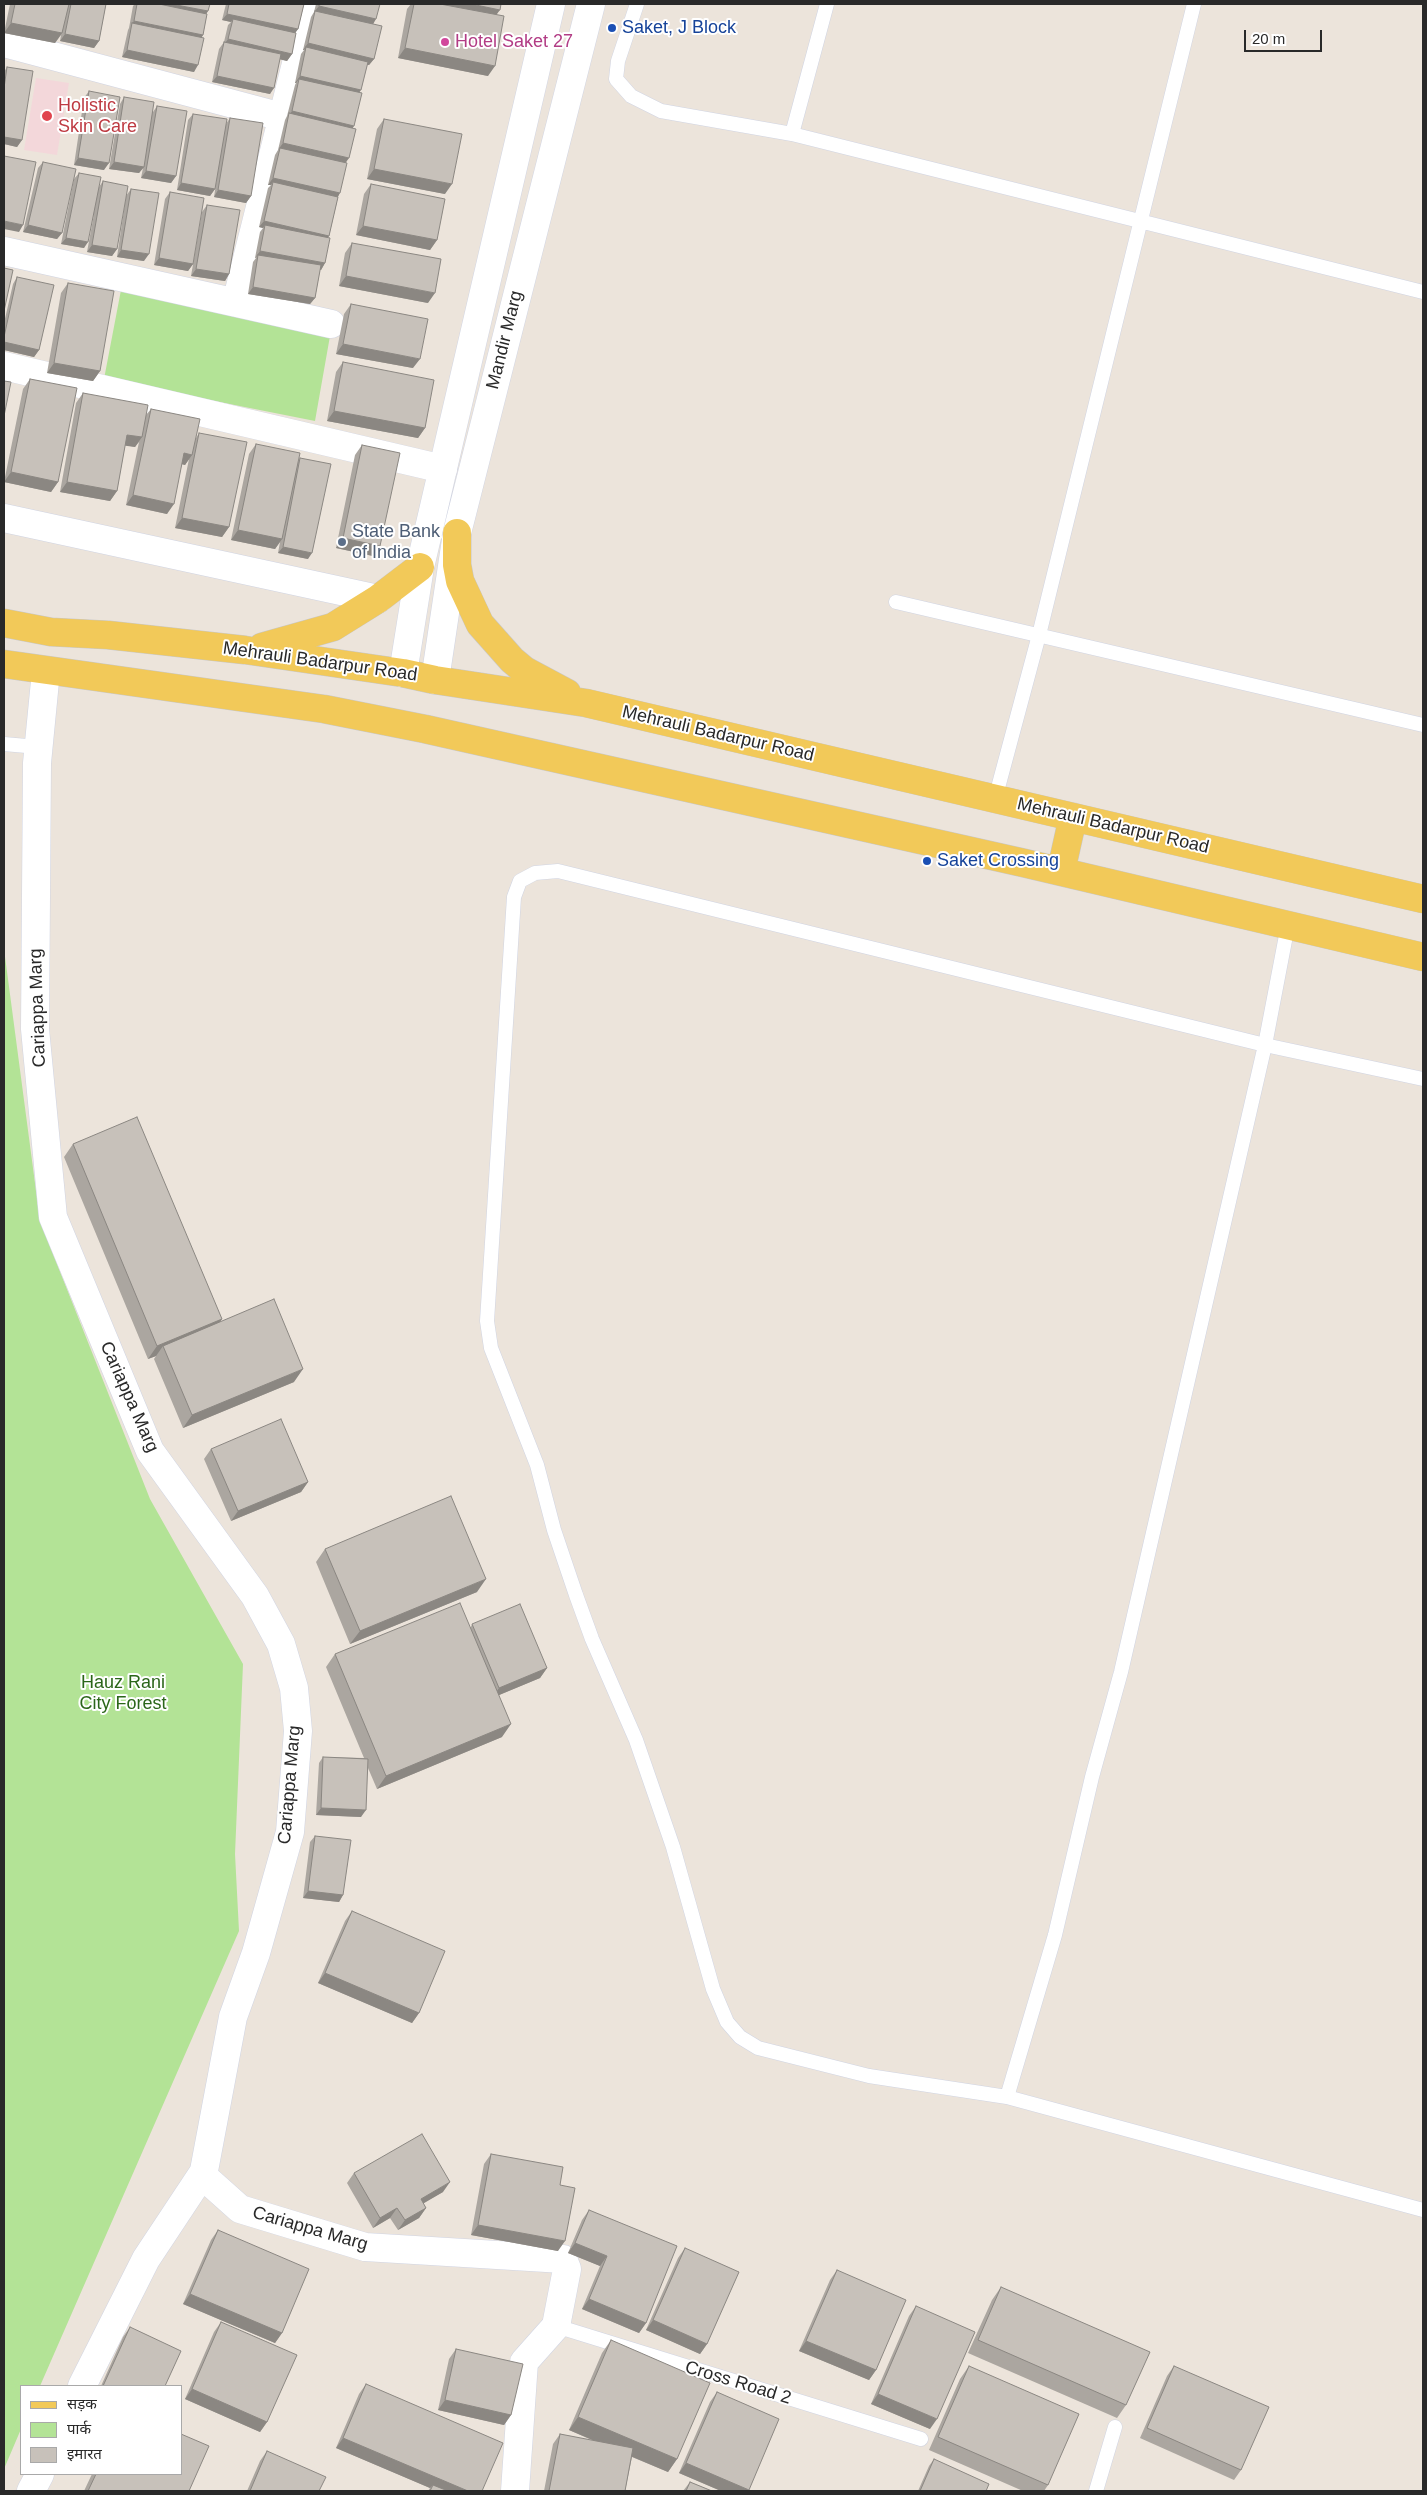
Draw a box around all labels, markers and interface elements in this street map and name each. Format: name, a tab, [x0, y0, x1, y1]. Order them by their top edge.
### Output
place label: Saket, J Block	[622, 17, 736, 39]
scale bar	[1247, 20, 1324, 52]
marker: Saket, J Block	[606, 22, 618, 34]
text: 20 m	[1252, 30, 1285, 47]
place label: Hotel Saket 27	[455, 31, 573, 53]
marker: Hotel Saket 27	[439, 36, 451, 48]
place label: Holistic Skin Care	[58, 95, 137, 138]
marker: Holistic Skin Care	[40, 109, 54, 123]
street label: Mandir Marg	[482, 288, 528, 392]
place label: State Bank of India	[352, 521, 440, 564]
marker: State Bank of India	[336, 536, 348, 548]
street label: Mehrauli Badarpur Road	[221, 638, 419, 686]
street label: Mehrauli Badarpur Road	[620, 701, 816, 767]
street label: Mehrauli Badarpur Road	[1015, 793, 1211, 859]
place label: Saket Crossing	[937, 850, 1059, 872]
marker: Saket Crossing	[921, 855, 933, 867]
street label: Cariappa Marg	[25, 948, 51, 1068]
street label: Cariappa Marg	[95, 1338, 163, 1456]
park label: Hauz Rani City Forest	[79, 1672, 167, 1715]
street label: Cariappa Marg	[274, 1725, 306, 1845]
street label: Cariappa Marg	[250, 2202, 370, 2256]
street label: Cross Road 2	[682, 2357, 794, 2409]
legend	[20, 2385, 182, 2475]
text: सड़क	[67, 2395, 97, 2412]
text: पार्क	[67, 2420, 91, 2437]
text: इमारत	[67, 2445, 102, 2462]

